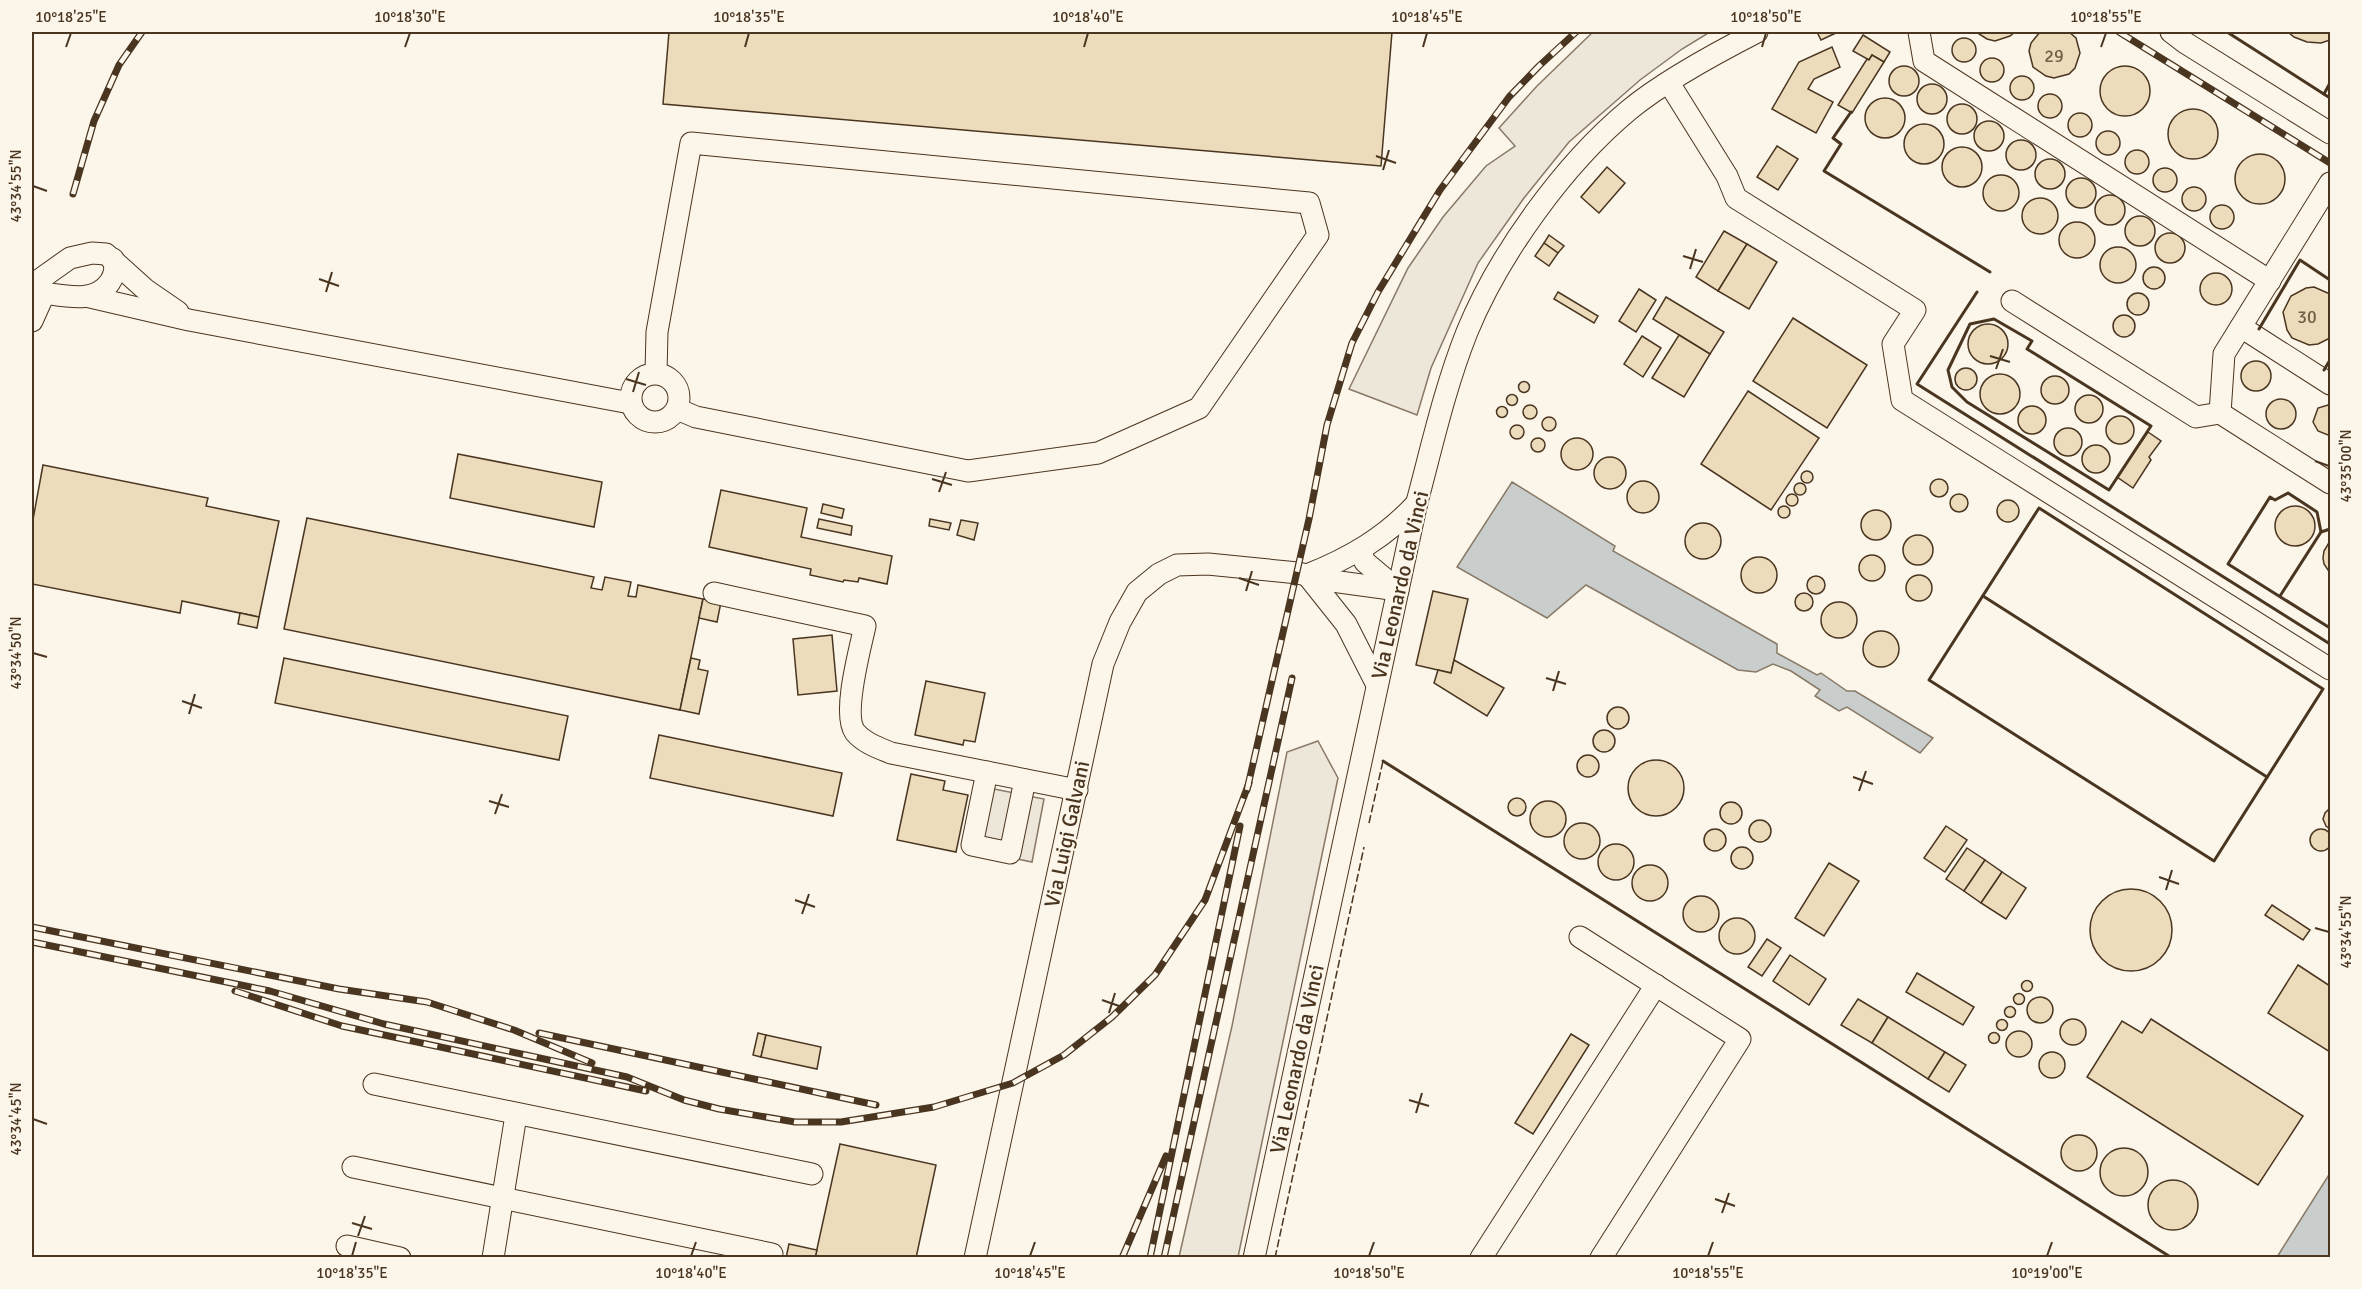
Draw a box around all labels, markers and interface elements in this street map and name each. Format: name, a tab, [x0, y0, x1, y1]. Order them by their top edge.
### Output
text: 10°18'25"E	[35, 8, 107, 26]
text: 10°18'30"E	[374, 8, 446, 26]
text: 10°18'35"E	[713, 8, 785, 26]
text: 10°18'40"E	[1052, 8, 1124, 26]
text: 10°18'45"E	[1391, 8, 1463, 26]
text: 10°18'50"E	[1730, 8, 1802, 26]
text: 10°18'55"E	[2070, 8, 2142, 26]
house number: 29	[2044, 45, 2064, 67]
text: 43°34'55"N	[7, 149, 25, 223]
house number: 30	[2297, 306, 2317, 328]
text: 43°35'00"N	[2337, 429, 2355, 503]
street label: Via Leonardo da Vinci	[1366, 488, 1434, 682]
text: 43°34'50"N	[7, 616, 25, 690]
street label: Via Luigi Galvani	[1039, 758, 1095, 910]
text: 43°34'55"N	[2337, 895, 2355, 969]
street label: Via Leonardo da Vinci	[1264, 962, 1330, 1156]
text: 43°34'45"N	[7, 1082, 25, 1156]
text: 10°18'35"E	[316, 1264, 388, 1282]
text: 10°18'40"E	[655, 1264, 727, 1282]
text: 10°18'45"E	[994, 1264, 1066, 1282]
text: 10°18'50"E	[1333, 1264, 1405, 1282]
text: 10°18'55"E	[1672, 1264, 1744, 1282]
text: 10°19'00"E	[2011, 1264, 2083, 1282]

